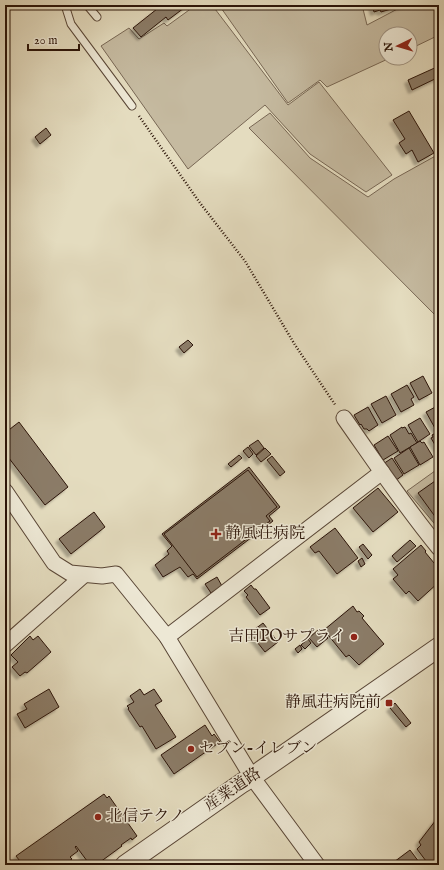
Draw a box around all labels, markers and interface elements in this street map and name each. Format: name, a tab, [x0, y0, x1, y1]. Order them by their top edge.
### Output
scale bar	[28, 26, 79, 52]
north arrow	[378, 26, 418, 66]
text: 20 m	[34, 33, 57, 48]
text: N	[382, 41, 397, 53]
place label: 静風荘病院	[225, 524, 305, 544]
marker: 静風荘病院	[210, 528, 222, 540]
place label: 吉田POサプライ	[228, 627, 346, 647]
marker: 吉田POサプライ	[349, 632, 359, 642]
place label: 静風荘病院前	[285, 693, 381, 713]
marker: 静風荘病院前	[384, 698, 394, 708]
place label: セブン-イレブン	[199, 739, 317, 759]
marker: セブン-イレブン	[186, 744, 196, 754]
street label: 産業道路	[201, 764, 265, 816]
place label: 北信テクノ	[106, 807, 185, 827]
marker: 北信テクノ	[93, 812, 103, 822]

